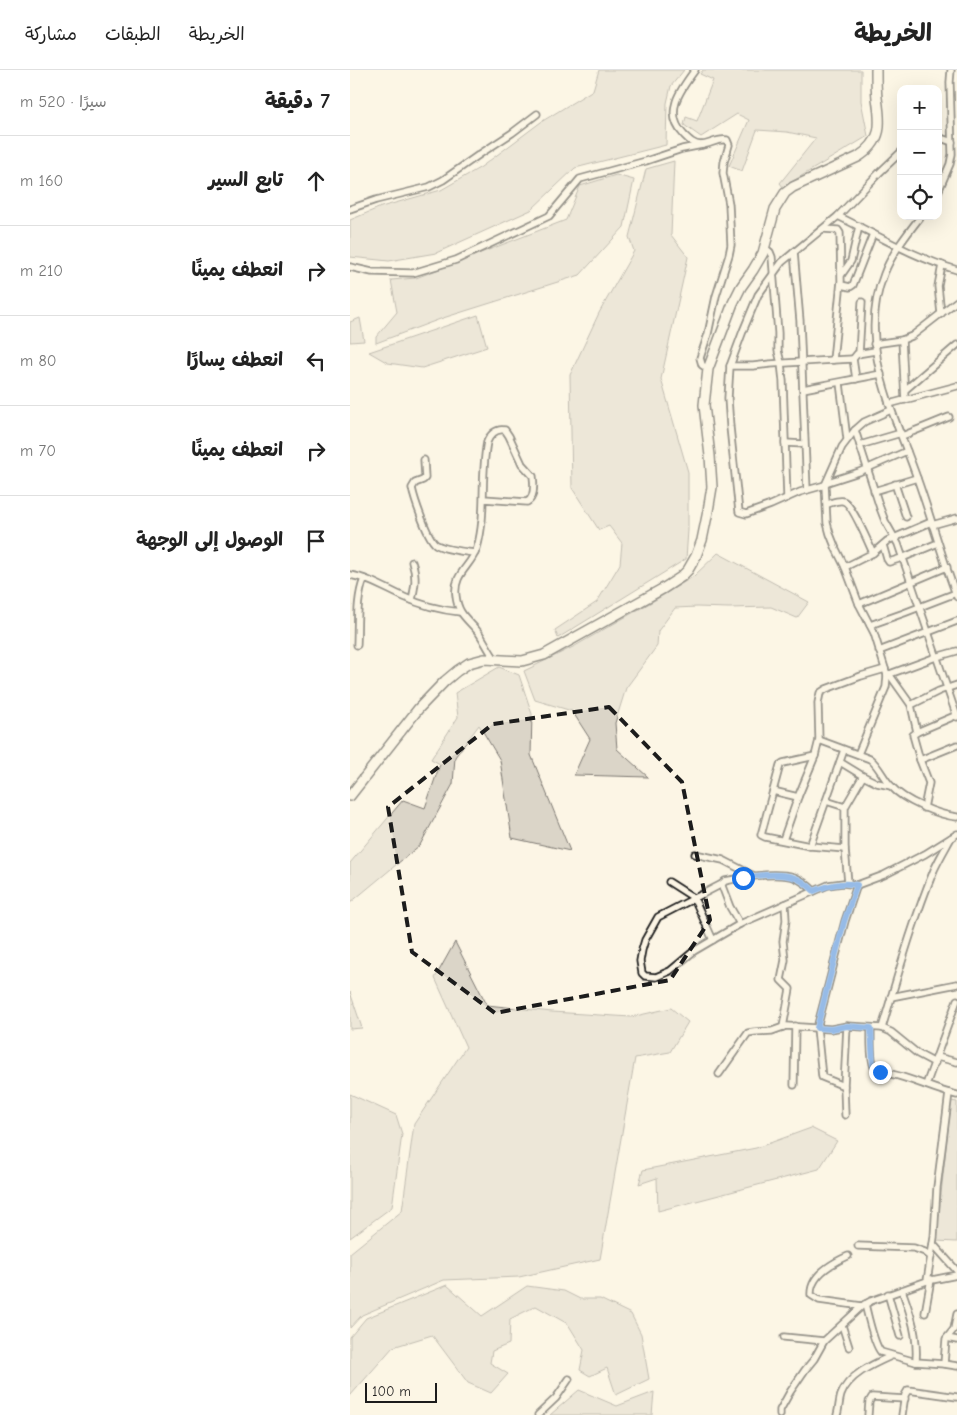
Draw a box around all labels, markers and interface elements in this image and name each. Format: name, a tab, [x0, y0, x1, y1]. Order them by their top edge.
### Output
text: الخريطة	[854, 19, 932, 47]
text: مشاركة	[25, 24, 77, 45]
text: الطبقات	[105, 24, 161, 45]
text: الخريطة	[189, 24, 245, 45]
map controls	[897, 85, 942, 220]
button: +	[897, 85, 942, 130]
text: 7 دقيقة	[265, 89, 330, 113]
text: سيرًا · 520 m	[20, 93, 107, 111]
button: −	[897, 130, 942, 175]
icon: ahead	[302, 167, 330, 195]
text: تابع السير	[209, 169, 283, 191]
text: 160 m	[20, 172, 63, 190]
button: locate	[897, 175, 942, 220]
icon: right	[302, 257, 330, 285]
text: انعطف يمينًا	[191, 259, 283, 281]
text: 210 m	[20, 262, 63, 280]
icon: left	[302, 347, 330, 375]
text: انعطف يسارًا	[186, 349, 283, 371]
text: 80 m	[20, 352, 57, 370]
icon: right	[302, 437, 330, 465]
text: انعطف يمينًا	[191, 439, 283, 461]
text: 70 m	[20, 442, 56, 460]
icon: arrive	[302, 527, 330, 555]
text: الوصول إلى الوجهة	[136, 529, 283, 551]
route start	[732, 867, 755, 890]
route end	[869, 1061, 892, 1084]
scale bar	[365, 1380, 438, 1403]
text: 100 m	[372, 1383, 411, 1400]

